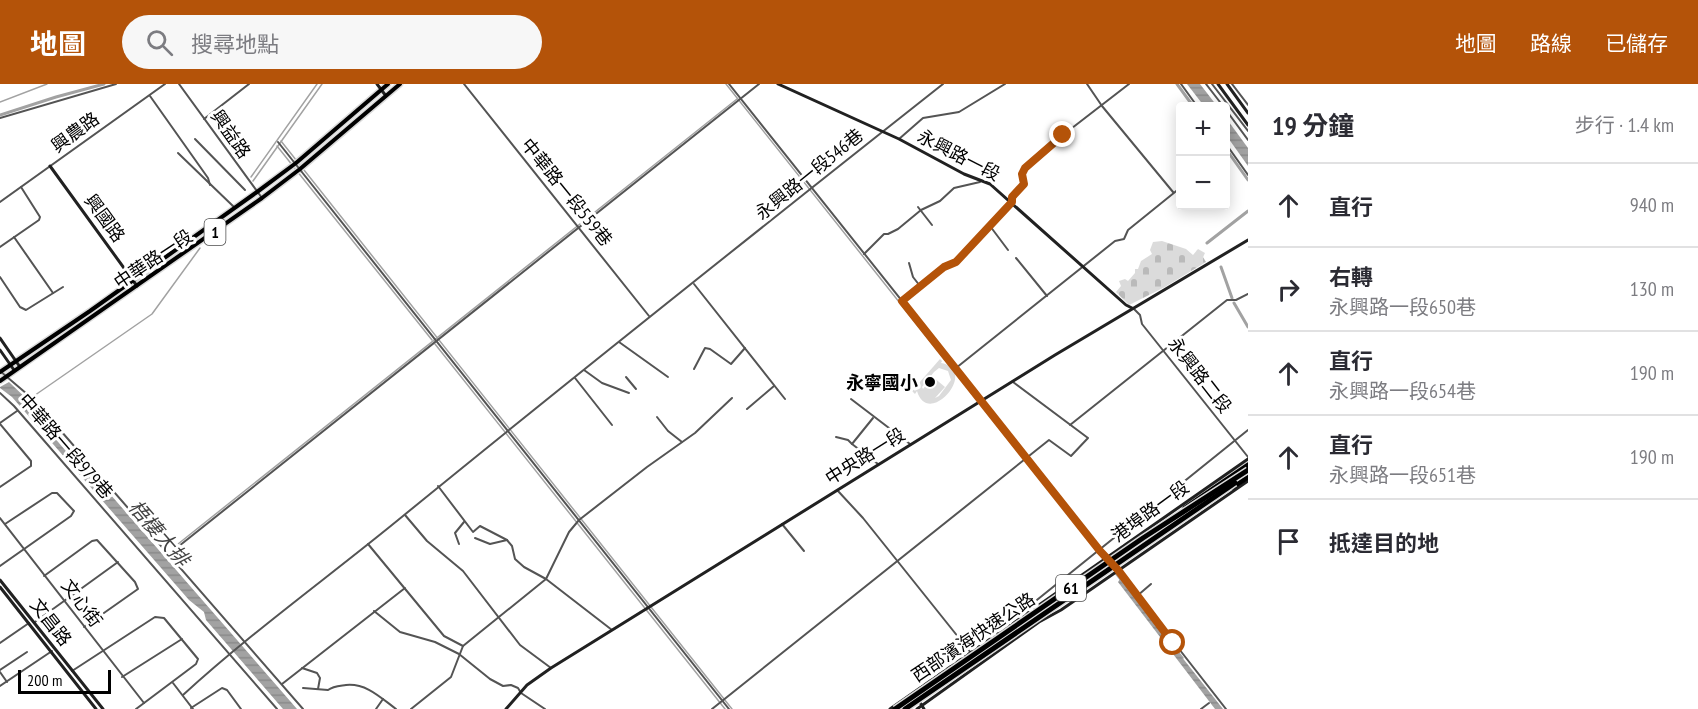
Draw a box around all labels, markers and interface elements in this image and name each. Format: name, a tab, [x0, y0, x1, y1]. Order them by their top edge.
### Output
search box	[122, 15, 542, 69]
text: 地圖	[30, 25, 86, 62]
icon: search	[143, 26, 176, 59]
text: 搜尋地點	[191, 30, 279, 58]
text: 地圖	[1455, 30, 1497, 57]
text: 路線	[1530, 30, 1572, 57]
text: 已儲存	[1605, 30, 1668, 57]
map controls	[1176, 102, 1230, 210]
button: +	[1176, 102, 1230, 156]
street label: 興益路	[206, 105, 256, 163]
street label: 興農路	[46, 107, 104, 157]
text: 19 分鐘	[1272, 109, 1354, 142]
text: 步行 · 1.4 km	[1575, 112, 1674, 138]
route end	[1049, 121, 1075, 147]
street label: 永興路一段546巷	[750, 123, 868, 225]
street label: 永興路一段	[914, 124, 1004, 186]
street label: 中華路一段559巷	[516, 133, 618, 251]
button: −	[1176, 156, 1230, 210]
street label: 興國路	[80, 189, 130, 247]
icon: ahead	[1272, 189, 1305, 222]
text: 940 m	[1630, 192, 1674, 218]
text: 直行	[1329, 193, 1373, 221]
road number: 1	[204, 219, 226, 245]
street label: 中華路一段	[109, 224, 197, 294]
text: 右轉	[1329, 263, 1373, 291]
icon: right	[1272, 273, 1305, 306]
text: 130 m	[1630, 276, 1674, 302]
text: 永興路一段650巷	[1329, 294, 1476, 320]
street label: 永興路二段	[1163, 332, 1237, 418]
text: 直行	[1329, 347, 1373, 375]
icon: ahead	[1272, 357, 1305, 390]
text: 190 m	[1630, 360, 1674, 386]
place label: 永寧國小	[846, 371, 918, 394]
marker: 永寧國小	[923, 375, 937, 389]
text: 永興路一段654巷	[1329, 378, 1476, 404]
street label: 中華路一段979巷	[14, 389, 118, 503]
street label: 中央路一段	[821, 422, 909, 490]
text: 直行	[1329, 431, 1373, 459]
icon: ahead	[1272, 441, 1305, 474]
text: 190 m	[1630, 444, 1674, 470]
text: 永興路一段651巷	[1329, 462, 1476, 488]
street label: 港埠路一段	[1107, 475, 1193, 547]
water label: 梧棲大排	[123, 494, 197, 574]
icon: arrive	[1272, 525, 1305, 558]
text: 抵達目的地	[1329, 529, 1439, 557]
street label: 文心街	[57, 575, 107, 631]
road number: 61	[1056, 575, 1086, 601]
street label: 西部濱海快速公路	[907, 587, 1039, 687]
street label: 文昌路	[25, 594, 77, 650]
route start	[1159, 629, 1185, 655]
scale bar	[18, 667, 111, 694]
text: 200 m	[27, 670, 62, 690]

